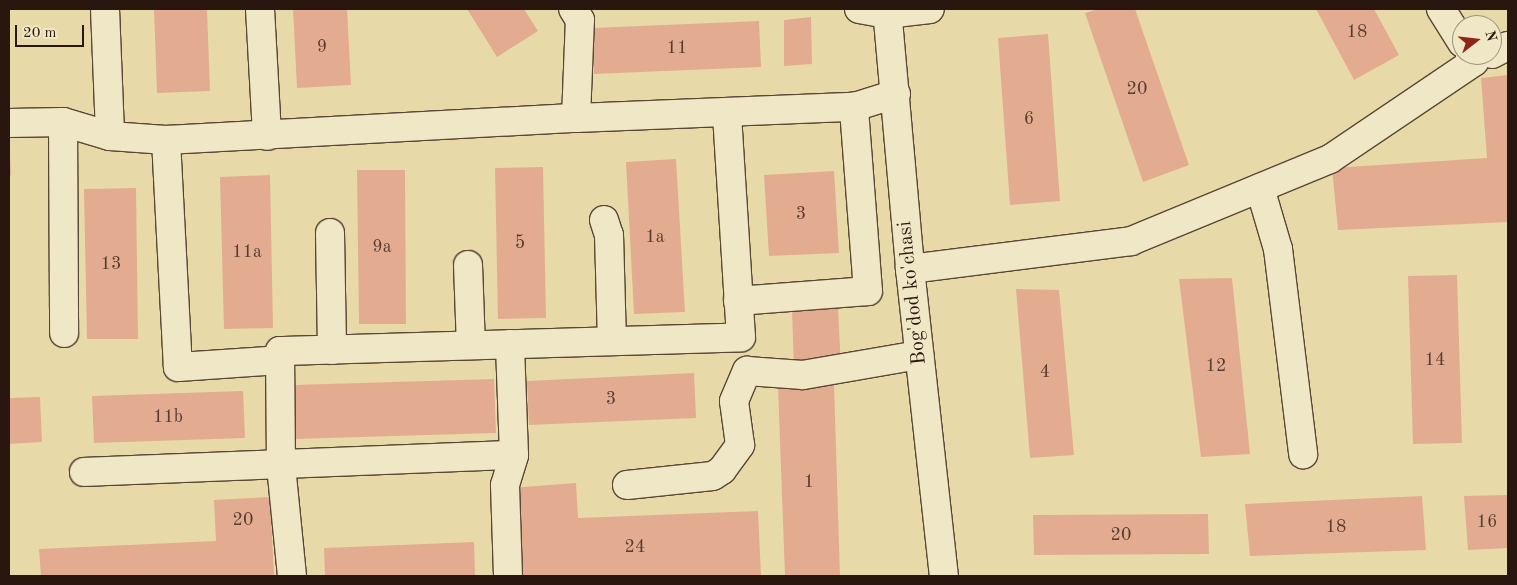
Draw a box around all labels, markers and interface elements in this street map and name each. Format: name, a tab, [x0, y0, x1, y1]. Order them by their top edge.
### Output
scale bar	[18, 15, 86, 47]
north arrow	[1452, 15, 1502, 65]
house number: 18	[1347, 21, 1367, 43]
text: 20 m	[23, 26, 57, 41]
text: N	[1482, 29, 1499, 43]
house number: 9	[317, 36, 327, 58]
house number: 11	[667, 37, 687, 59]
house number: 20	[1127, 78, 1147, 100]
house number: 6	[1024, 108, 1034, 130]
house number: 3	[796, 203, 806, 225]
street label: Bog'dod ko'chasi	[894, 220, 932, 366]
house number: 1a	[645, 226, 665, 248]
house number: 5	[515, 232, 525, 254]
house number: 9a	[372, 236, 392, 258]
house number: 11a	[232, 241, 262, 263]
house number: 13	[101, 253, 121, 275]
house number: 14	[1425, 349, 1445, 371]
house number: 12	[1206, 355, 1226, 377]
house number: 4	[1040, 361, 1050, 383]
house number: 3	[606, 388, 616, 410]
house number: 11b	[153, 406, 183, 428]
house number: 1	[804, 471, 814, 493]
house number: 20	[233, 509, 253, 531]
house number: 16	[1477, 511, 1497, 533]
house number: 18	[1326, 516, 1346, 538]
house number: 20	[1111, 524, 1131, 546]
house number: 24	[625, 536, 645, 558]

